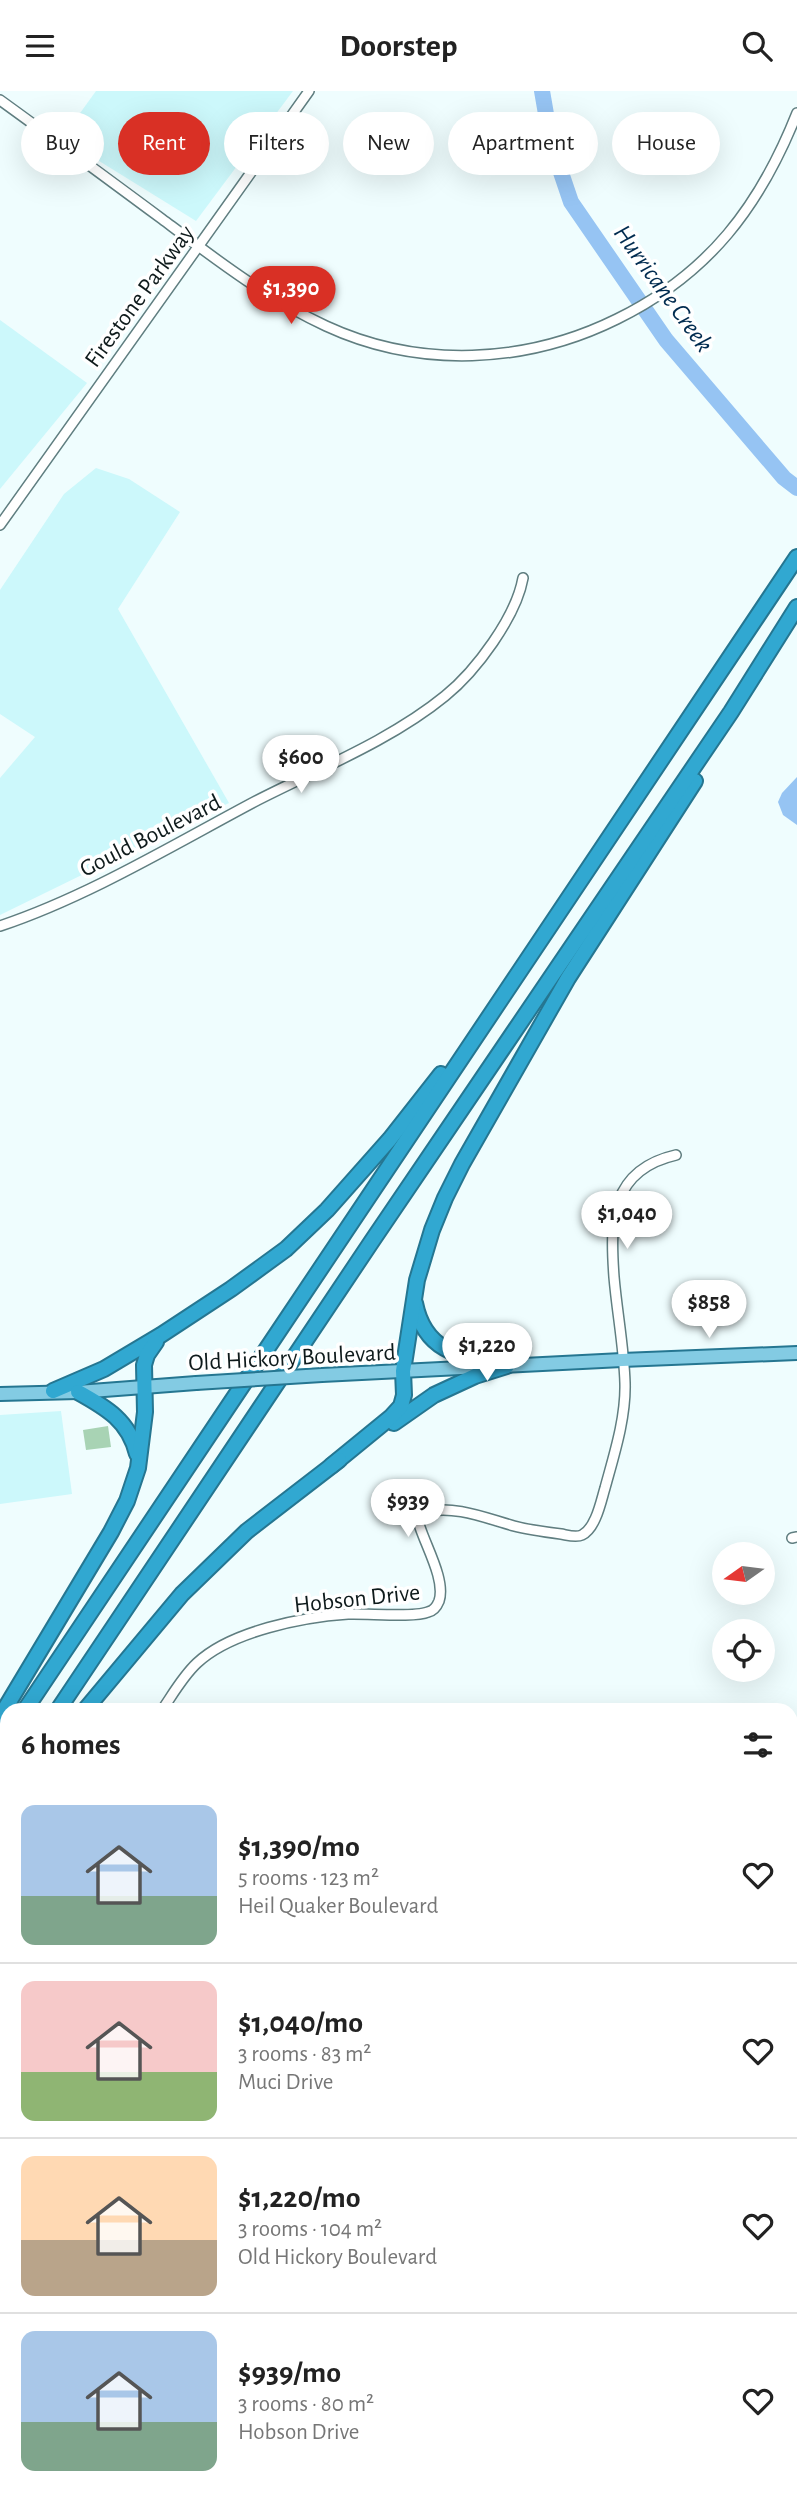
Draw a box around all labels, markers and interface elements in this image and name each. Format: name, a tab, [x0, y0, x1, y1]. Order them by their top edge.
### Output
icon: menu	[21, 27, 59, 65]
icon: search	[738, 27, 776, 65]
text: Doorstep	[340, 30, 457, 62]
chip: Buy	[21, 112, 104, 175]
chip: Rent	[118, 112, 210, 175]
chip: Filters	[224, 112, 329, 175]
chip: New	[343, 112, 434, 175]
chip: Apartment	[448, 112, 598, 175]
chip: House	[612, 112, 720, 175]
water label: Hurricane Creek	[609, 220, 718, 357]
street label: Firestone Parkway	[81, 221, 199, 372]
pin: $1,390	[234, 267, 348, 326]
text: $1,390	[263, 277, 319, 300]
pin: $600	[260, 735, 342, 795]
text: $600	[278, 746, 324, 769]
street label: Gould Boulevard	[76, 790, 225, 882]
pin: $1,040	[570, 1191, 684, 1251]
text: $1,040	[597, 1202, 657, 1225]
pin: $858	[668, 1281, 750, 1340]
text: $858	[688, 1291, 730, 1314]
pin: $1,220	[430, 1323, 544, 1383]
text: $1,220	[458, 1334, 516, 1357]
street label: Old Hickory Boulevard	[188, 1341, 396, 1375]
pin: $939	[367, 1479, 449, 1539]
text: $939	[387, 1490, 429, 1513]
north arrow	[712, 1542, 775, 1605]
map controls	[712, 1542, 775, 1682]
street label: Hobson Drive	[293, 1580, 421, 1618]
button: locate	[712, 1619, 775, 1682]
icon: filters	[739, 1726, 777, 1764]
text: 6 homes	[21, 1730, 121, 1760]
text: $1,390/mo	[238, 1832, 360, 1862]
icon: home	[77, 1833, 161, 1917]
icon: heart	[739, 1856, 777, 1894]
text: 5 rooms · 123 m²	[238, 1867, 379, 1890]
text: Heil Quaker Boulevard	[238, 1895, 438, 1918]
text: $1,040/mo	[238, 2008, 363, 2038]
icon: home	[77, 2009, 161, 2093]
icon: heart	[739, 2032, 777, 2070]
text: 3 rooms · 83 m²	[238, 2043, 371, 2066]
text: Muci Drive	[238, 2071, 333, 2094]
text: $1,220/mo	[238, 2183, 361, 2213]
icon: home	[77, 2184, 161, 2268]
icon: heart	[739, 2207, 777, 2245]
text: 3 rooms · 104 m²	[238, 2218, 382, 2241]
text: Old Hickory Boulevard	[238, 2246, 437, 2269]
text: $939/mo	[238, 2358, 341, 2388]
icon: home	[77, 2359, 161, 2443]
icon: heart	[739, 2382, 777, 2420]
text: 3 rooms · 80 m²	[238, 2393, 374, 2416]
text: Hobson Drive	[238, 2421, 359, 2444]

